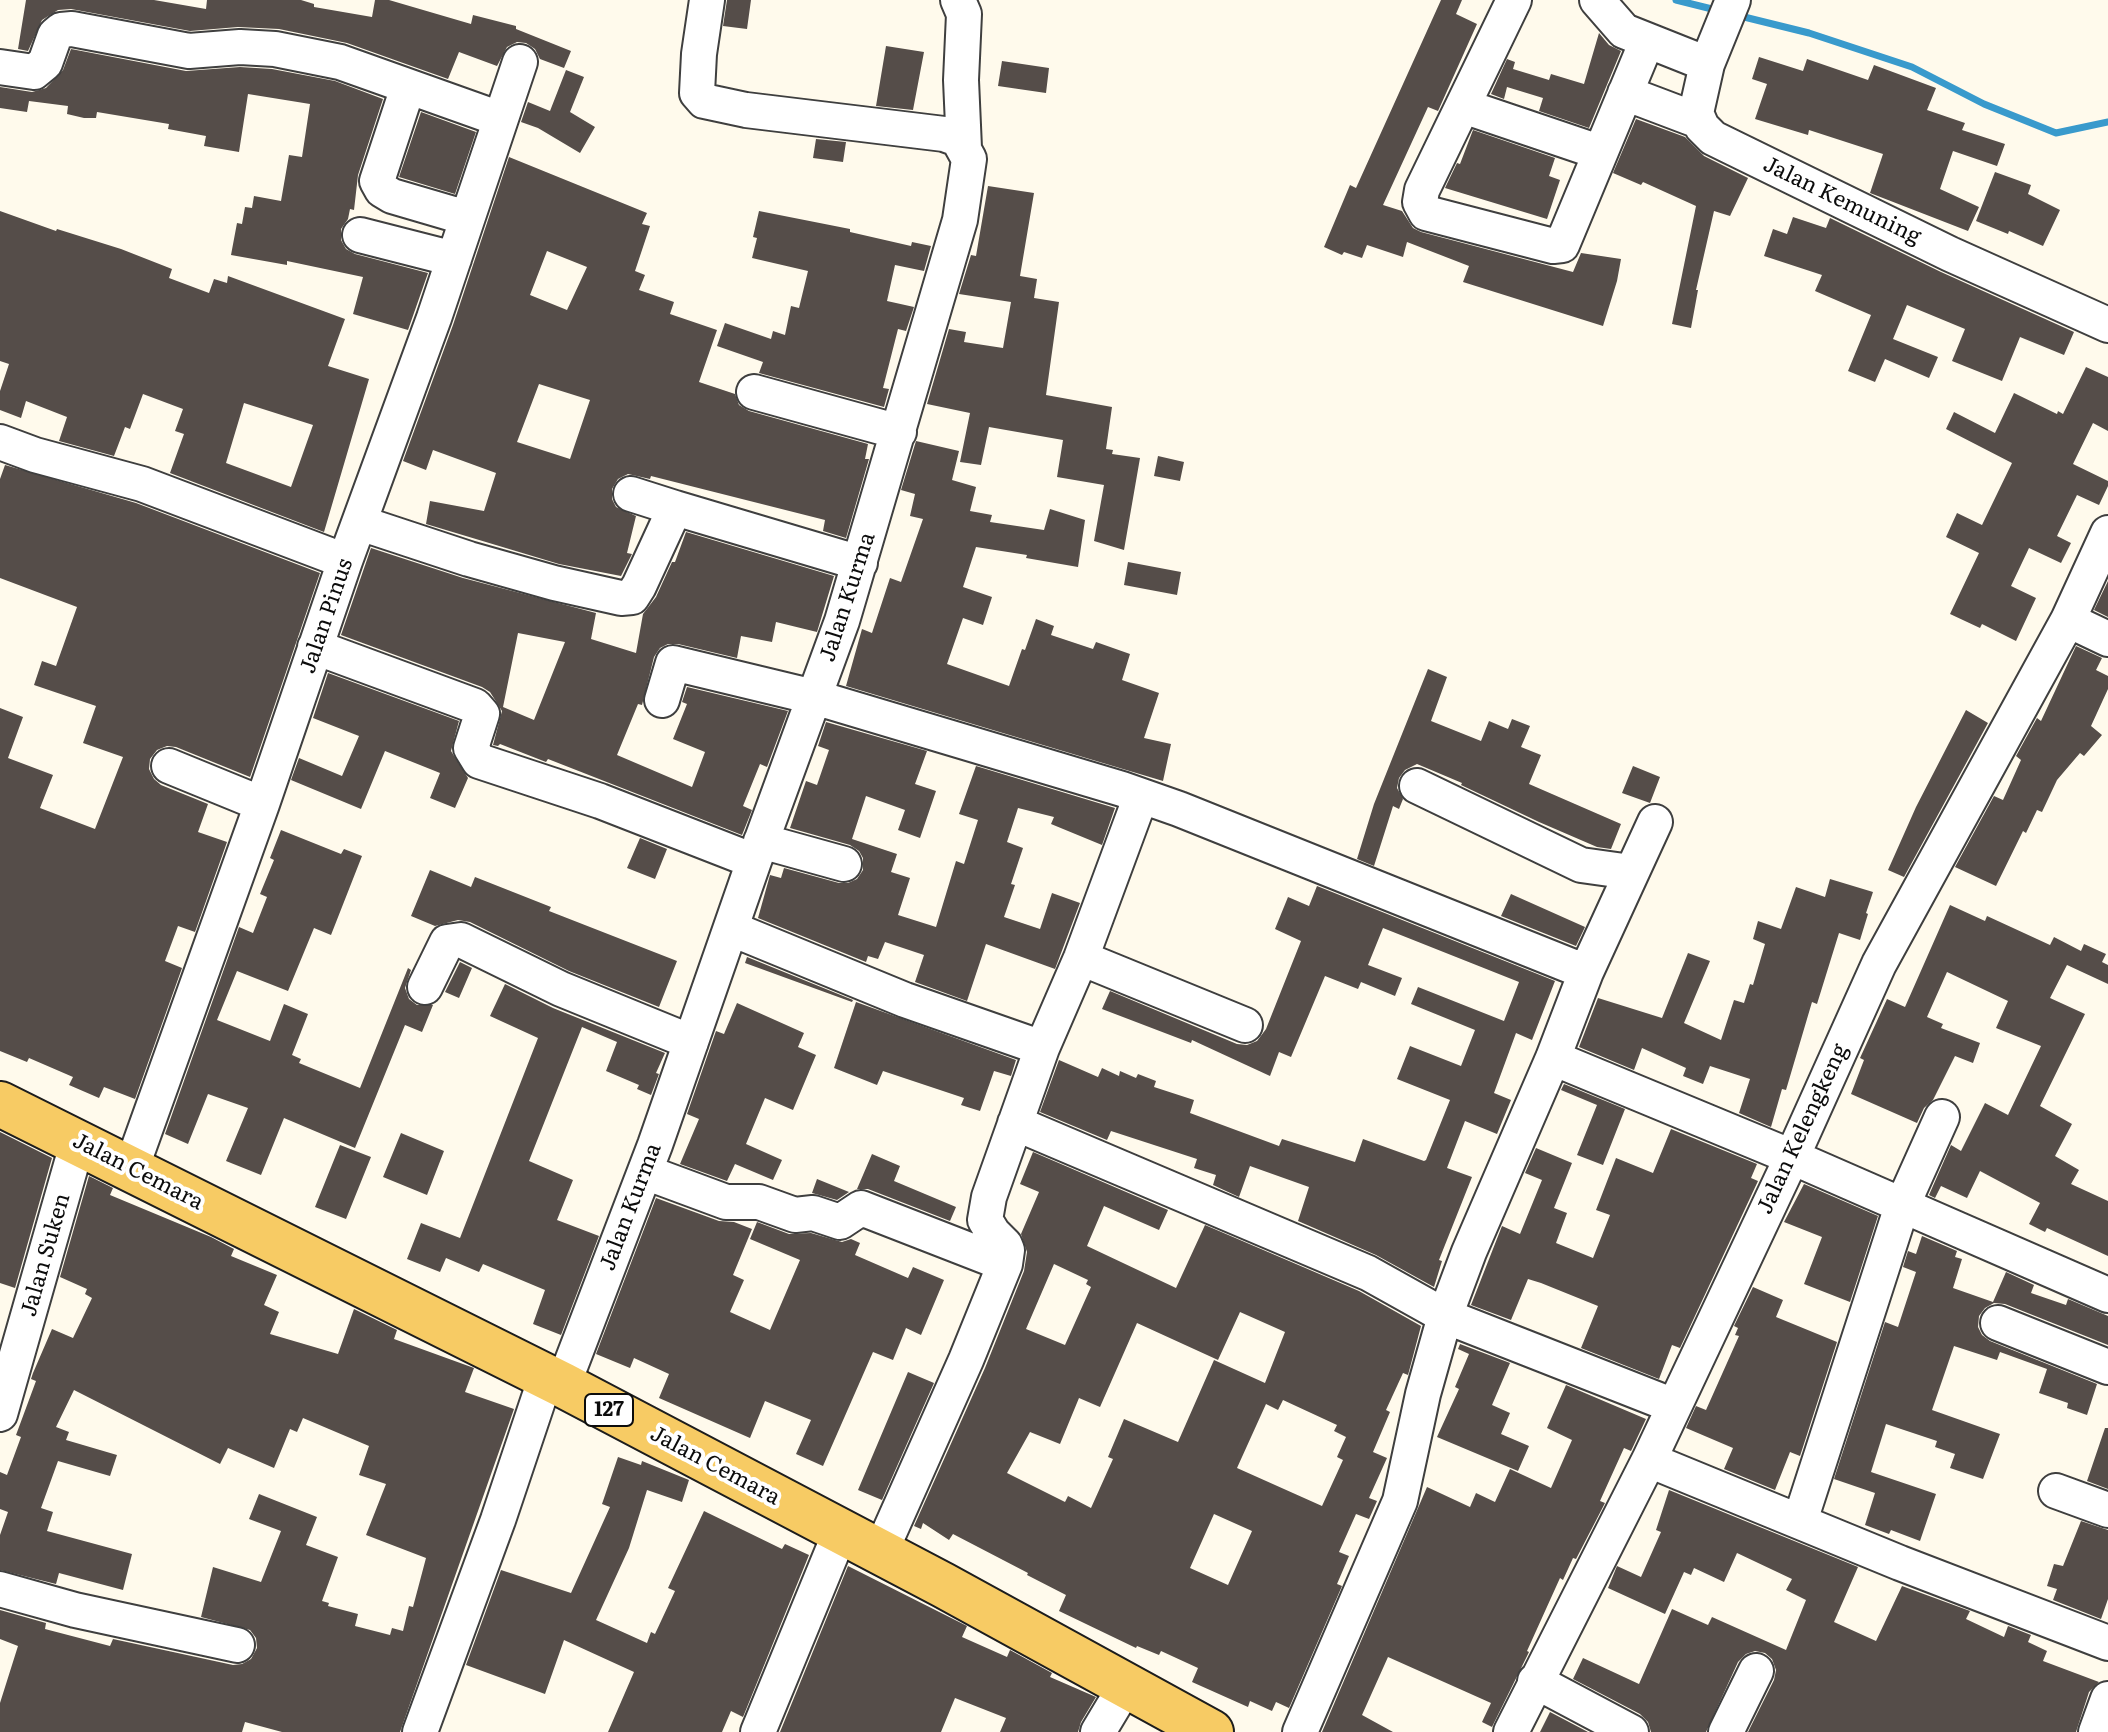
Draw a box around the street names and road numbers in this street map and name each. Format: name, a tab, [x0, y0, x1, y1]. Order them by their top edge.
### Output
street label: Jalan Kemuning	[1759, 151, 1925, 251]
street label: Jalan Kurma	[815, 529, 881, 665]
street label: Jalan Pinus	[295, 555, 359, 677]
street label: Jalan Kelengkeng	[1752, 1040, 1854, 1218]
street label: Jalan Cemara	[68, 1128, 208, 1216]
street label: Jalan Kurma	[595, 1140, 667, 1274]
street label: Jalan Suken	[16, 1190, 76, 1320]
road number: 127	[585, 1394, 633, 1426]
street label: Jalan Cemara	[646, 1421, 784, 1511]

